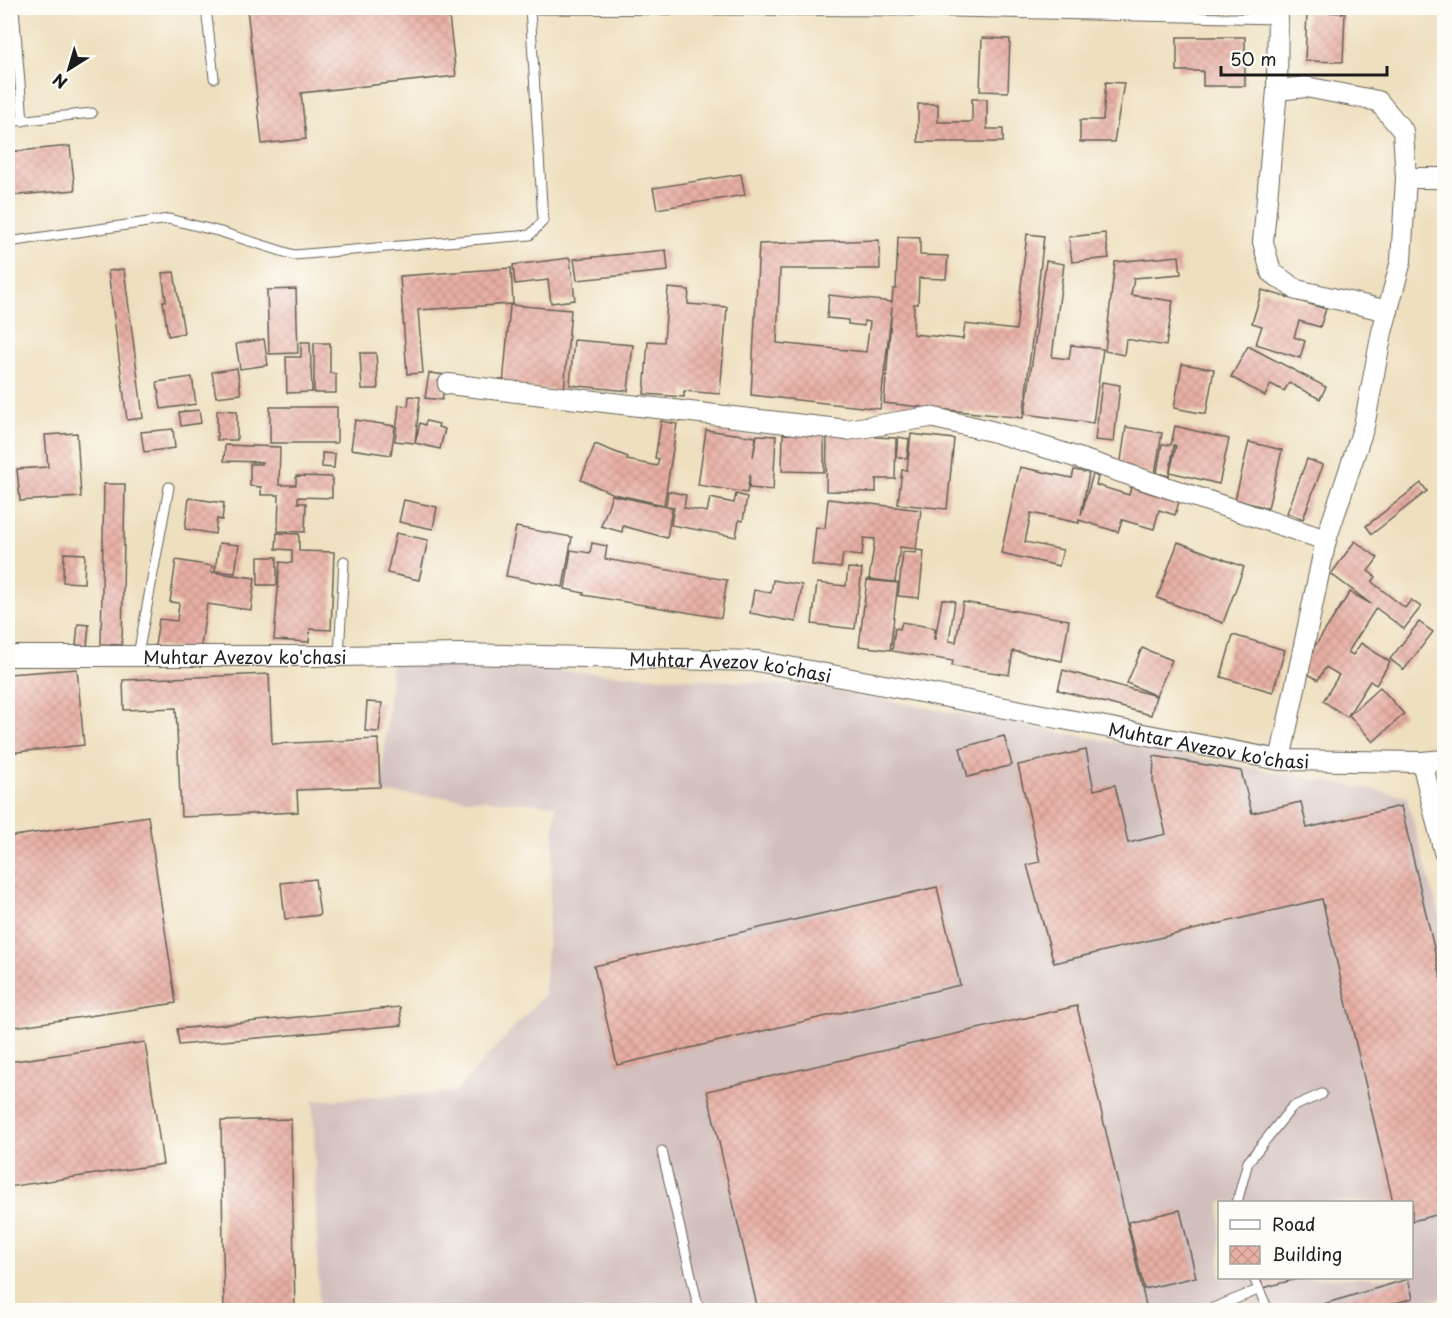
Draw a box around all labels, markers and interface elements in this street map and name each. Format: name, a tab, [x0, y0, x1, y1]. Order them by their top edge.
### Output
north arrow	[39, 39, 99, 99]
scale bar	[1221, 39, 1388, 77]
text: 50 m	[1230, 45, 1277, 72]
text: N	[47, 68, 72, 95]
street label: Muhtar Avezov ko'chasi	[143, 642, 347, 670]
street label: Muhtar Avezov ko'chasi	[629, 644, 834, 688]
street label: Muhtar Avezov ko'chasi	[1106, 714, 1309, 774]
legend	[1218, 1201, 1413, 1279]
text: Road	[1272, 1210, 1316, 1237]
text: Building	[1272, 1240, 1342, 1267]

